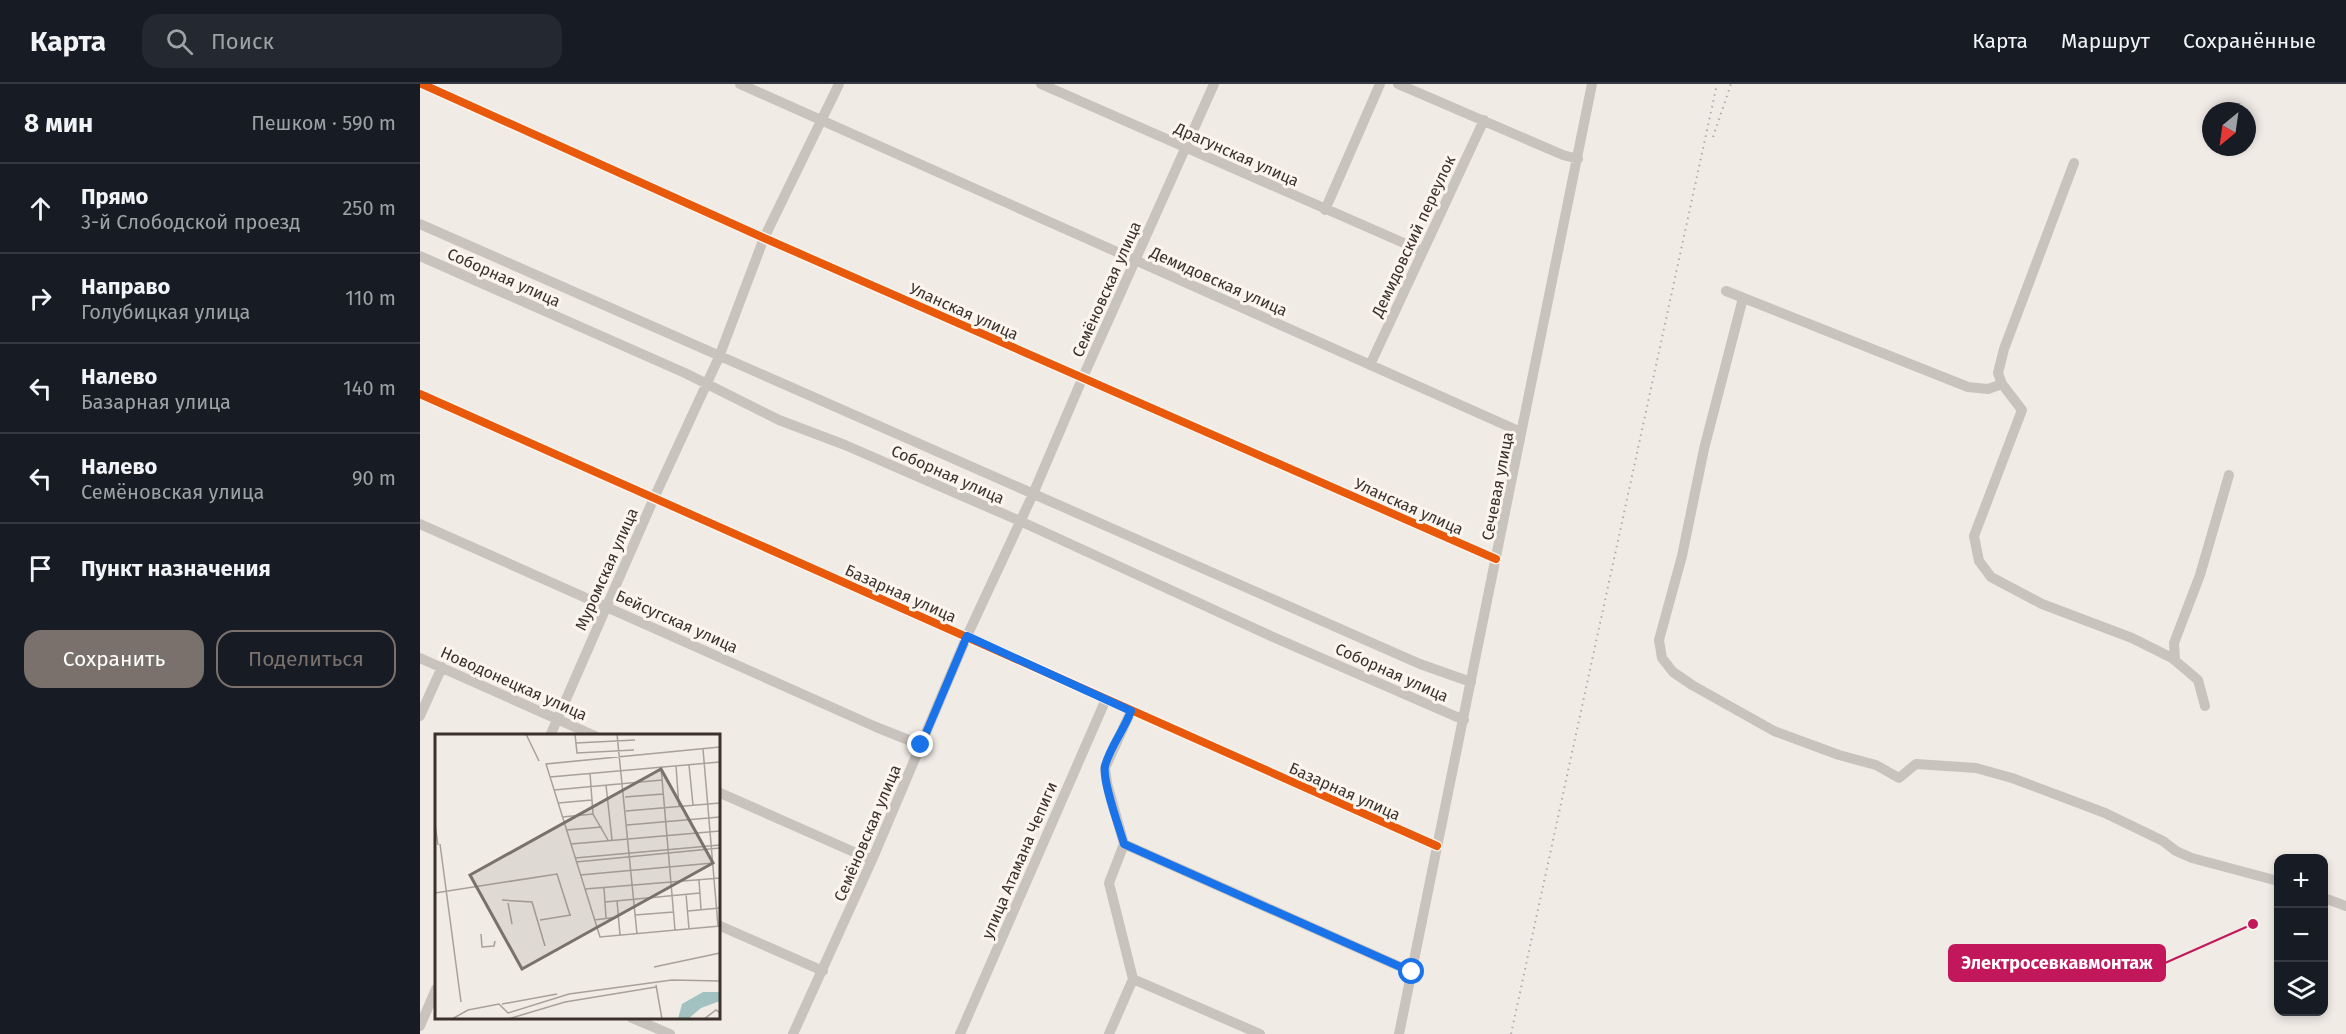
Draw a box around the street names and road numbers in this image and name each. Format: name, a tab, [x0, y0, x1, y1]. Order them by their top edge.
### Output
street label: Драгунская улица	[1171, 118, 1302, 190]
street label: Демидовский переулок	[1367, 152, 1460, 321]
street label: Семёновская улица	[1068, 218, 1145, 360]
street label: Демидовская улица	[1146, 242, 1290, 320]
street label: Соборная улица	[444, 244, 563, 311]
street label: Уланская улица	[906, 279, 1021, 344]
street label: Сечевая улица	[1478, 430, 1517, 542]
street label: Соборная улица	[888, 441, 1007, 508]
street label: Уланская улица	[1351, 474, 1466, 539]
street label: Муромская улица	[571, 505, 642, 633]
street label: Базарная улица	[842, 560, 959, 627]
street label: Бейсугская улица	[613, 586, 741, 657]
street label: Соборная улица	[1332, 639, 1451, 706]
street label: Новодонецкая улица	[437, 643, 590, 724]
street label: Базарная улица	[1286, 758, 1403, 825]
street label: Семёновская улица	[830, 762, 905, 904]
street label: улица Атамана Чепиги	[978, 779, 1061, 942]

